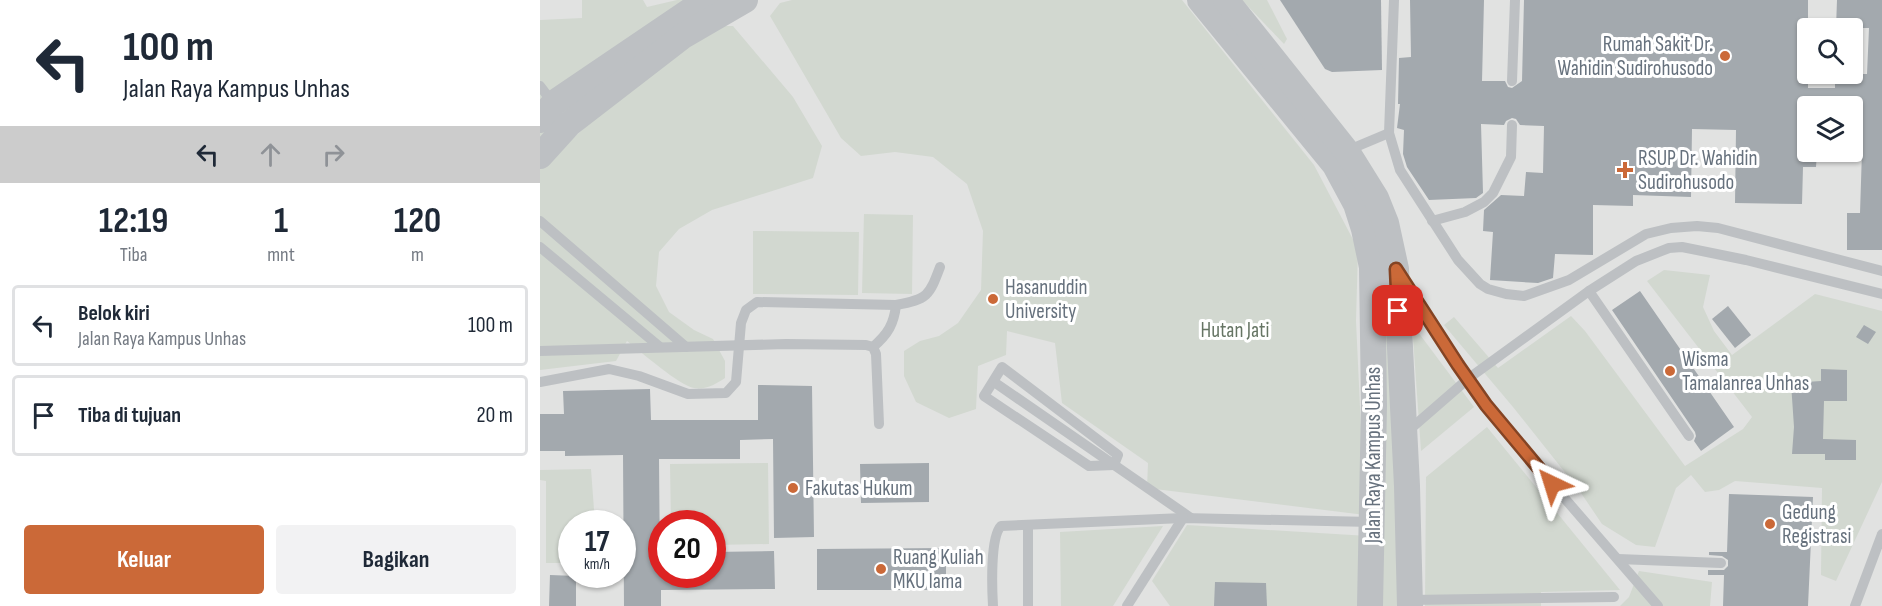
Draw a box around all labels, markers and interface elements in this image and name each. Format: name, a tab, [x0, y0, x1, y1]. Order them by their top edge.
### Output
map controls	[1797, 18, 1863, 162]
button: search	[1797, 18, 1863, 84]
text: 100 m	[123, 22, 214, 73]
icon: left	[24, 24, 102, 102]
place label: Rumah Sakit Dr. Wahidin Sudirohusodo	[1558, 32, 1713, 81]
marker: Rumah Sakit Dr. Wahidin Sudirohusodo	[1718, 49, 1732, 63]
text: Jalan Raya Kampus Unhas	[123, 73, 350, 105]
button: layers	[1797, 96, 1863, 162]
icon: left	[191, 138, 224, 171]
icon: ahead	[254, 138, 287, 171]
icon: right	[317, 138, 350, 171]
place label: RSUP Dr. Wahidin Sudirohusodo	[1638, 146, 1758, 195]
marker: RSUP Dr. Wahidin Sudirohusodo	[1616, 161, 1634, 179]
text: 12:19	[99, 200, 168, 243]
text: 1	[274, 200, 288, 243]
text: 120	[394, 200, 441, 243]
text: Tiba	[120, 243, 148, 267]
text: mnt	[267, 243, 295, 267]
text: m	[411, 243, 424, 267]
place label: Hasanuddin University	[1005, 275, 1087, 324]
pin	[1372, 285, 1423, 336]
marker: Hasanuddin University	[986, 292, 1000, 306]
icon: arrive	[1381, 294, 1414, 327]
text: Belok kiri	[78, 300, 150, 327]
icon: left	[27, 309, 60, 342]
text: 100 m	[468, 312, 513, 339]
park label: Hutan Jati	[1201, 318, 1269, 343]
text: Jalan Raya Kampus Unhas	[78, 327, 246, 351]
place label: Wisma Tamalanrea Unhas	[1682, 347, 1809, 396]
marker: Wisma Tamalanrea Unhas	[1663, 364, 1677, 378]
street label: Jalan Raya Kampus Unhas	[1361, 367, 1386, 544]
icon: arrive	[27, 399, 60, 432]
text: Tiba di tujuan	[78, 402, 181, 429]
text: 20 m	[477, 402, 513, 429]
position arrow	[1520, 452, 1584, 516]
place label: Fakutas Hukum	[805, 476, 912, 501]
marker: Fakutas Hukum	[786, 481, 800, 495]
place label: Gedung Registrasi	[1782, 500, 1851, 549]
speed limit sign: 20	[648, 510, 726, 588]
marker: Gedung Registrasi	[1763, 517, 1777, 531]
text: 17	[585, 524, 609, 560]
button: Keluar	[24, 525, 264, 594]
button: Bagikan	[276, 525, 516, 594]
place label: Ruang Kuliah MKU lama	[893, 545, 984, 594]
text: km/h	[584, 555, 610, 574]
marker: Ruang Kuliah MKU lama	[874, 562, 888, 576]

